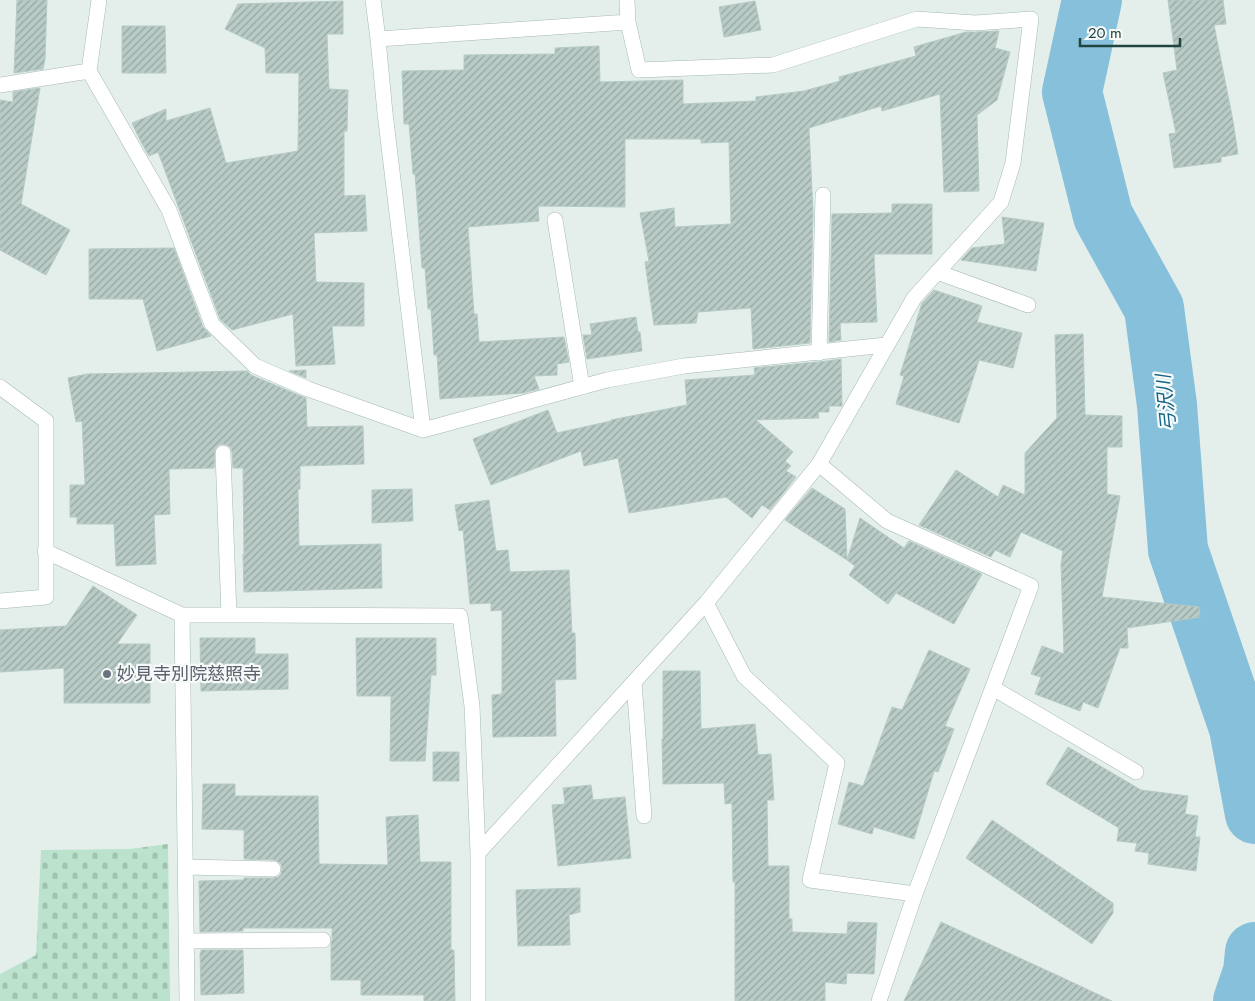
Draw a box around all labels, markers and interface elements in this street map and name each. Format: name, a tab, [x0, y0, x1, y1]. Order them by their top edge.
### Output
scale bar	[1080, 15, 1180, 47]
text: 20 m	[1088, 22, 1122, 44]
water label: 弓沢川	[1149, 371, 1182, 433]
place label: 妙見寺別院慈照寺	[117, 661, 261, 687]
marker: 妙見寺別院慈照寺	[101, 668, 113, 680]

